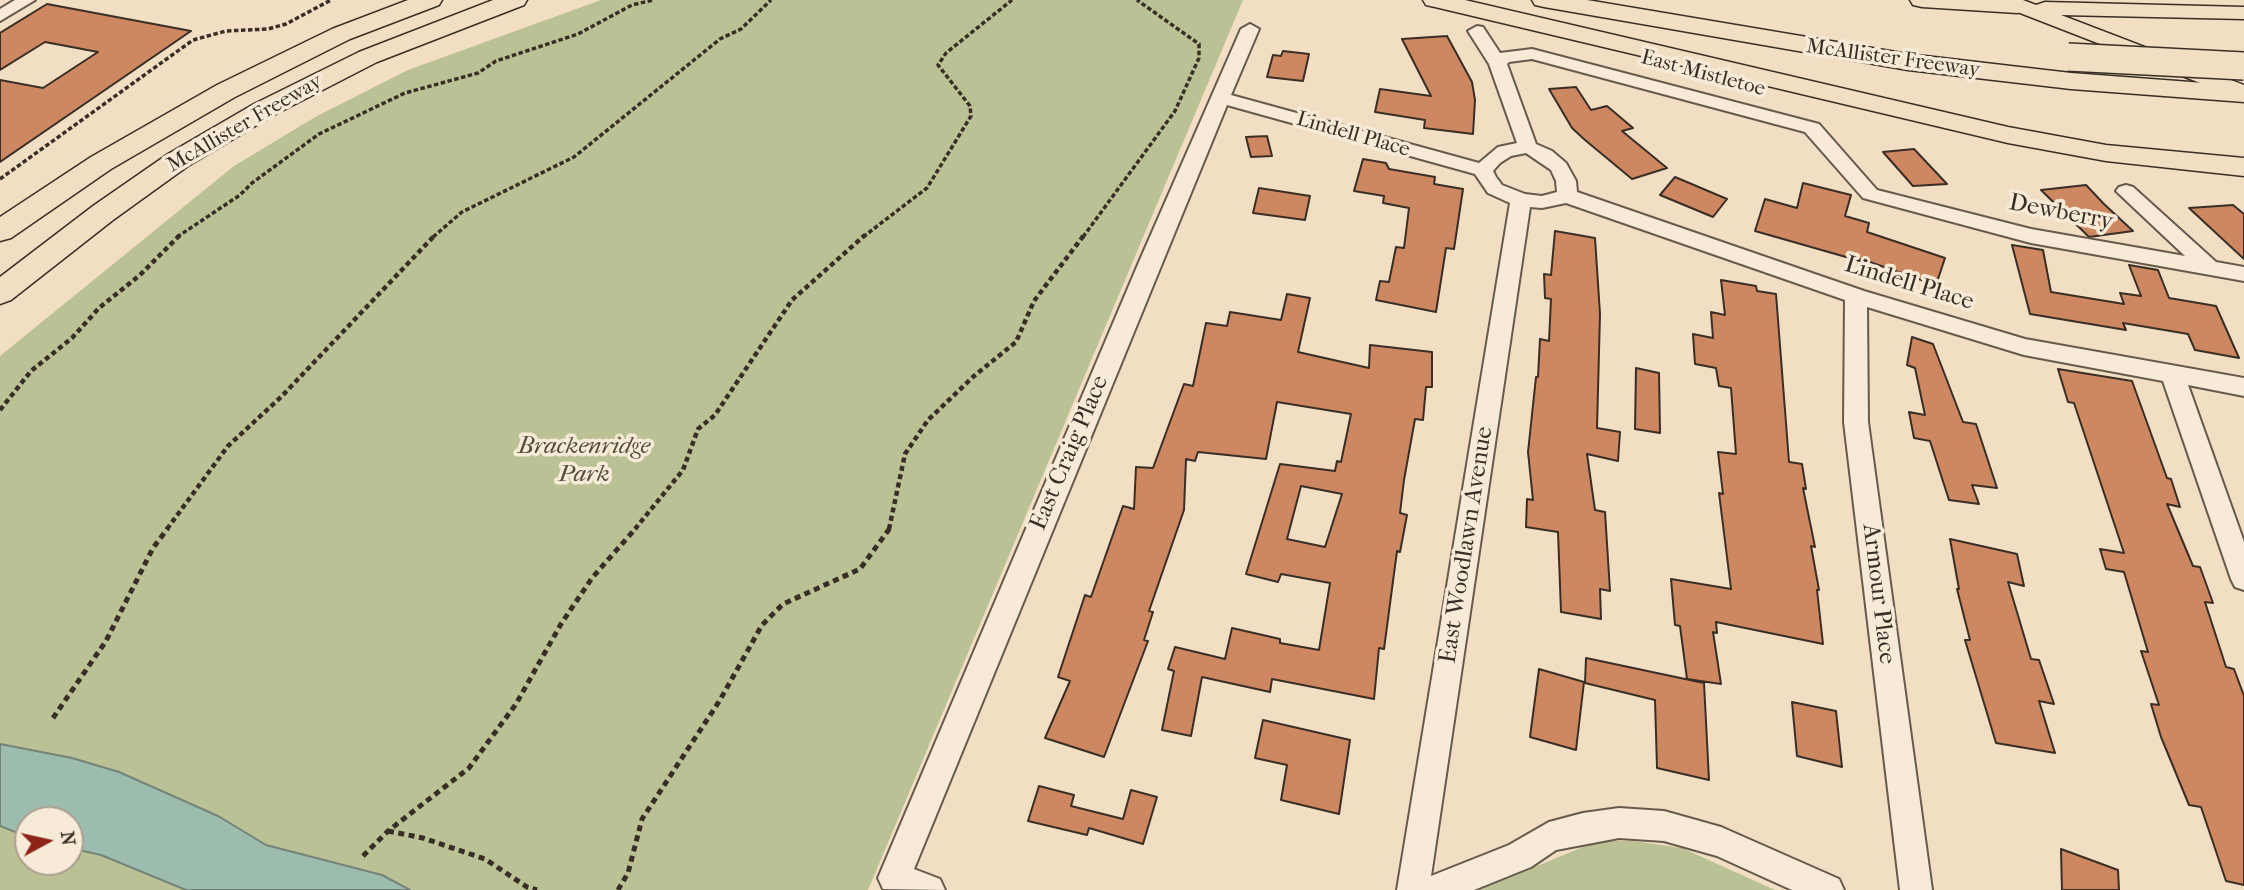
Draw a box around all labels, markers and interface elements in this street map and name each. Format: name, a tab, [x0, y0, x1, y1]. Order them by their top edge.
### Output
street label: McAllister Freeway	[1804, 34, 1982, 84]
street label: East Mistletoe	[1638, 45, 1768, 103]
street label: McAllister Freeway	[163, 69, 327, 179]
street label: Lindell Place	[1293, 107, 1413, 163]
street label: Dewberry	[2006, 189, 2116, 237]
street label: Lindell Place	[1841, 251, 1977, 317]
street label: East Craig Place	[1024, 371, 1116, 535]
street label: East Woodlawn Avenue	[1434, 425, 1500, 665]
park label: Brackenridge Park	[518, 433, 650, 489]
street label: Armour Place	[1855, 522, 1901, 666]
north arrow	[14, 806, 84, 876]
text: N	[56, 830, 80, 847]

